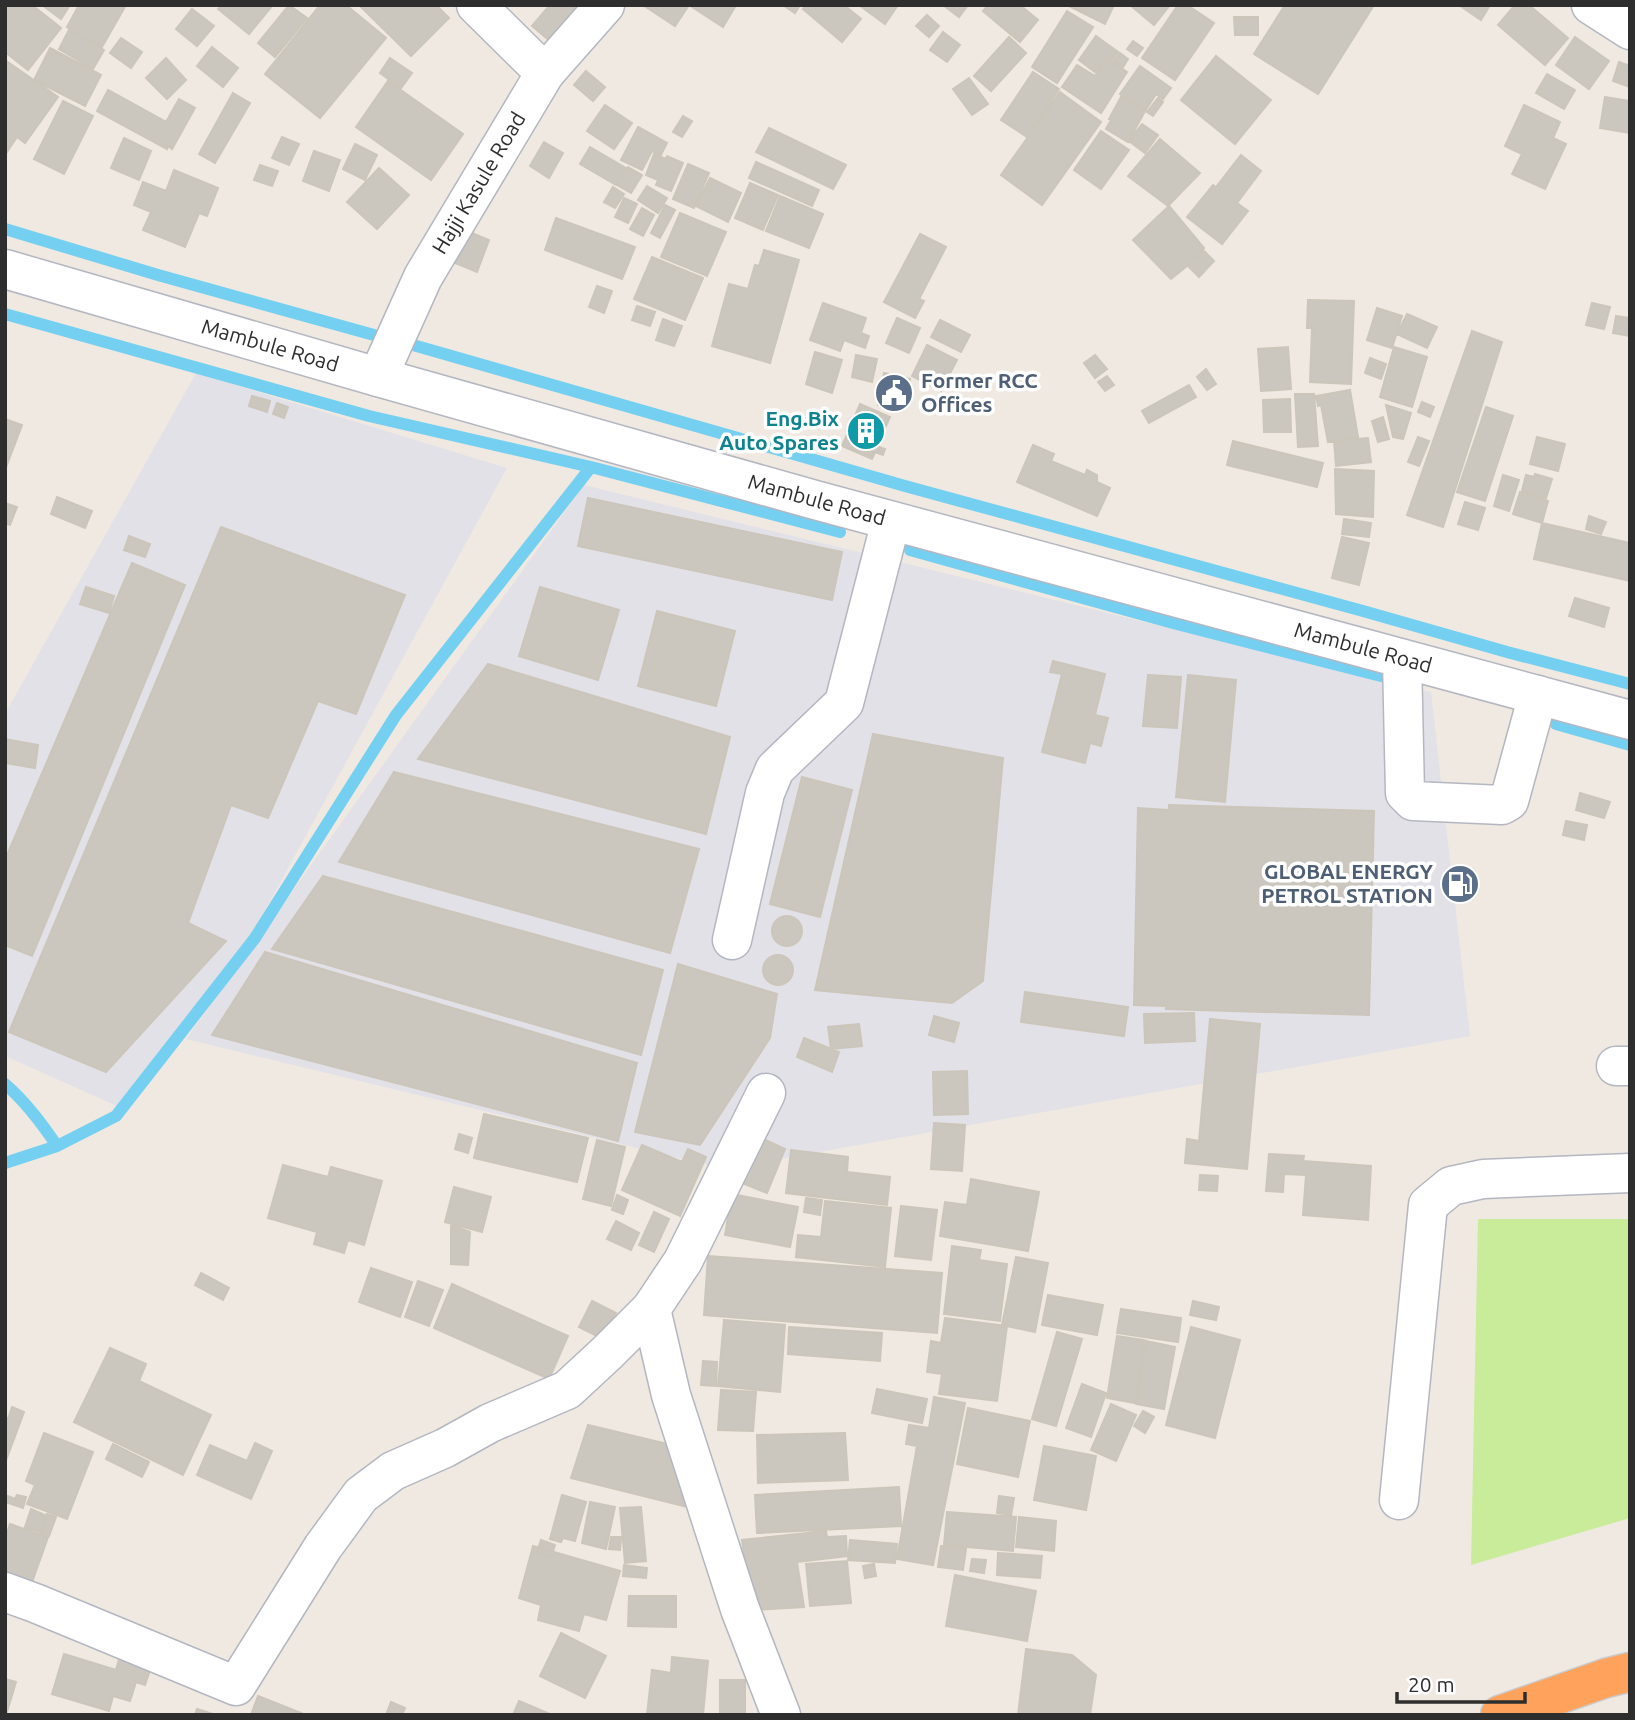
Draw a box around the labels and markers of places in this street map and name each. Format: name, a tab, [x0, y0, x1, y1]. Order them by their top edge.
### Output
place label: Former RCC Offices	[921, 368, 1038, 416]
public building icon: Former RCC Offices	[873, 372, 915, 414]
place label: Eng.Bix Auto Spares	[719, 406, 840, 454]
building icon: Eng.Bix Auto Spares	[845, 410, 887, 452]
place label: GLOBAL ENERGY PETROL STATION	[1261, 859, 1434, 907]
fuel station icon: GLOBAL ENERGY PETROL STATION	[1439, 863, 1481, 905]

